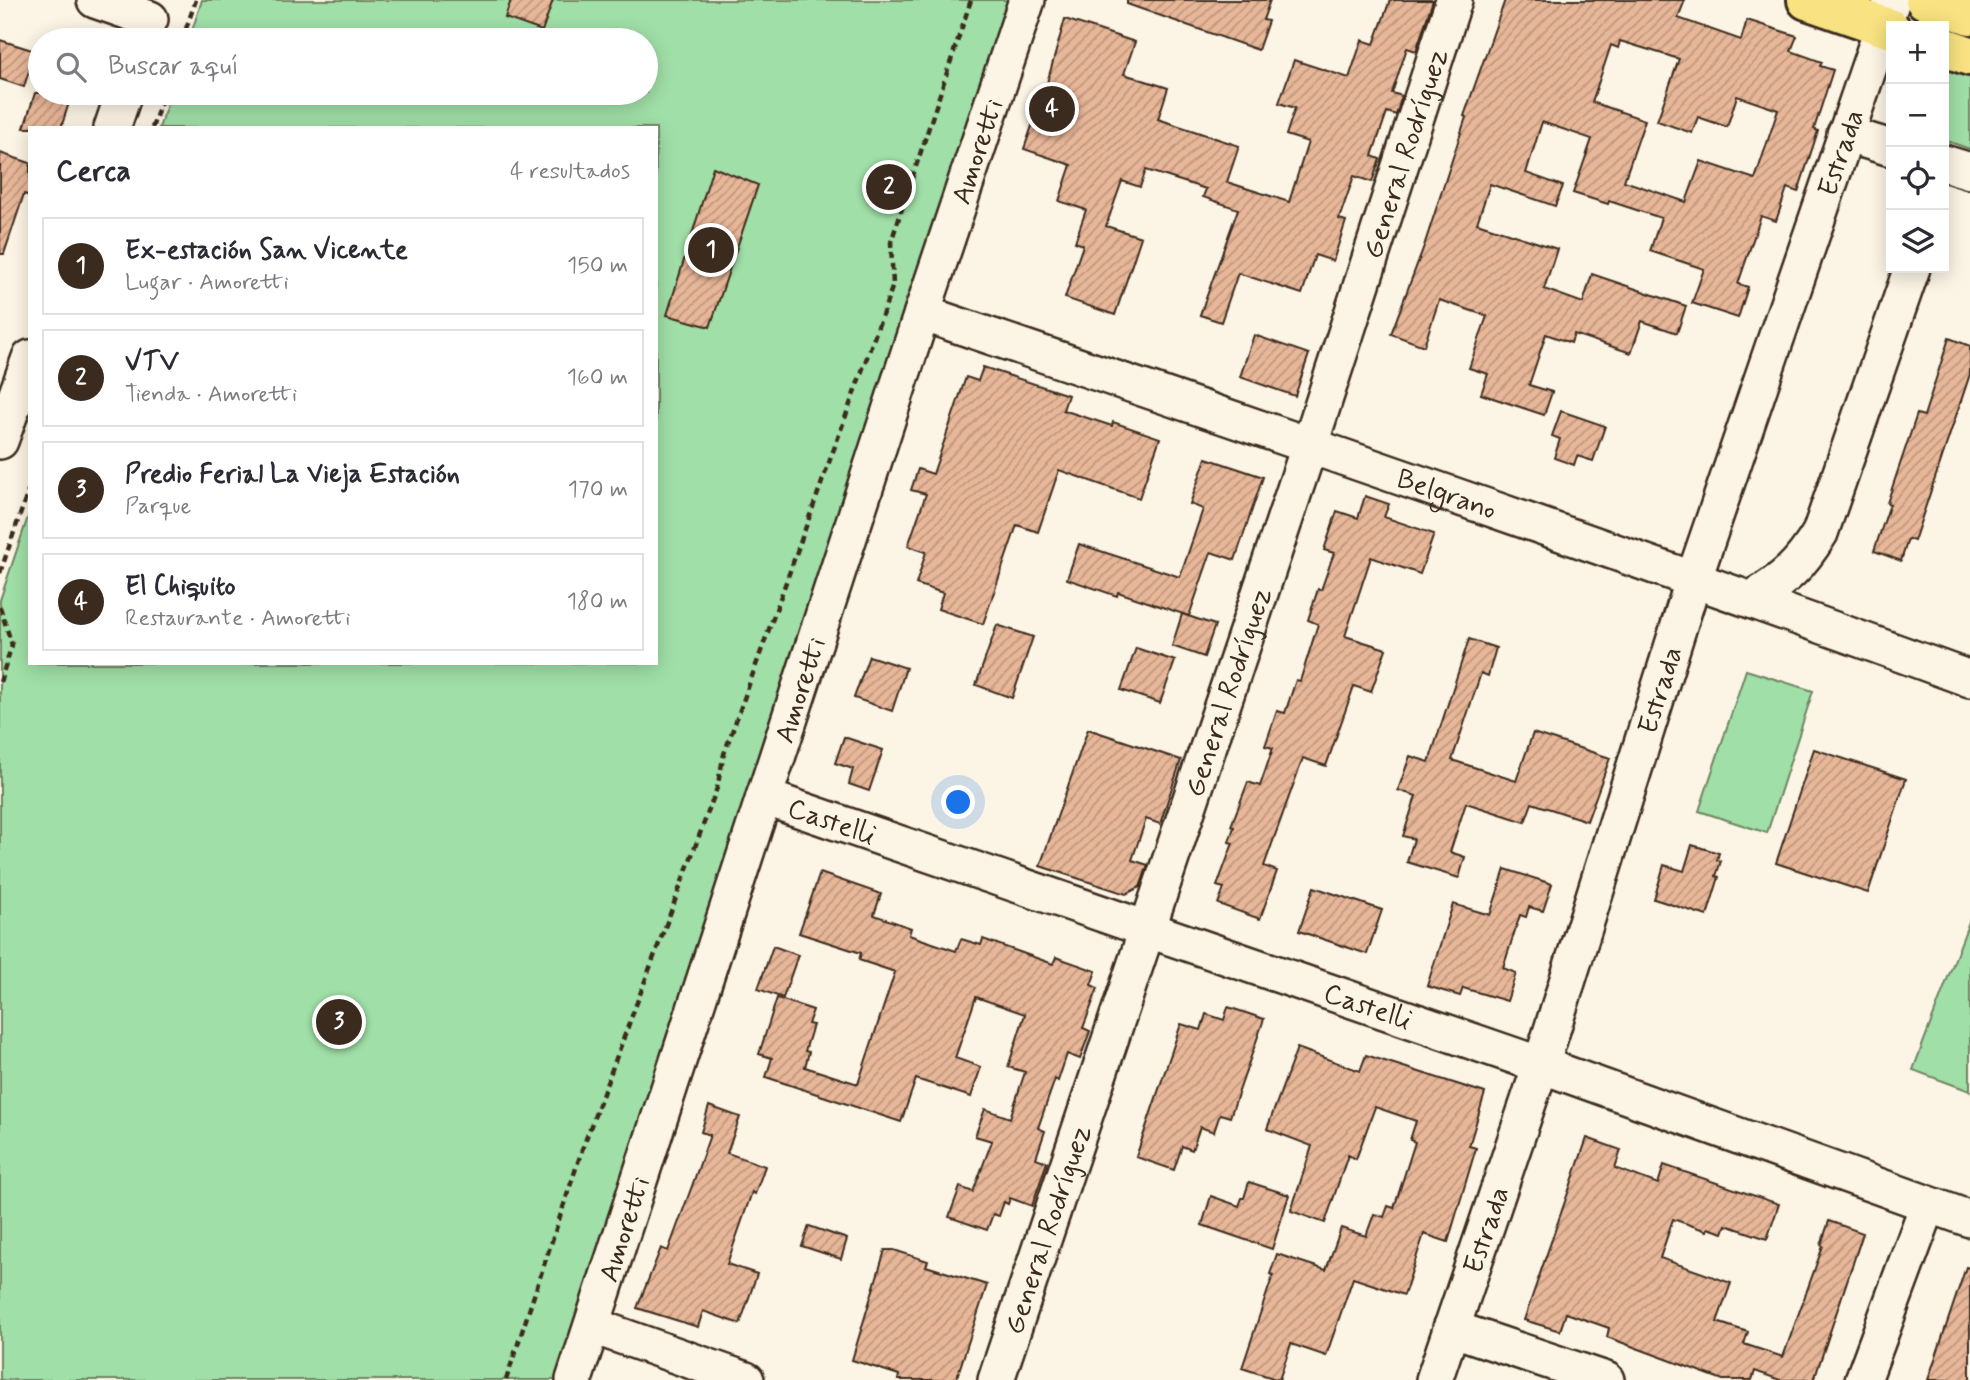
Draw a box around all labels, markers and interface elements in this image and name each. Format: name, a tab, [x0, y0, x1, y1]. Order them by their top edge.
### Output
map controls	[1886, 21, 1949, 273]
button: +	[1886, 21, 1949, 84]
search box	[28, 28, 658, 105]
street label: General Rodríguez	[1355, 44, 1458, 264]
icon: search	[52, 48, 90, 86]
text: Buscar aquí	[108, 50, 239, 84]
pin: 4	[1029, 83, 1075, 135]
button: −	[1886, 84, 1949, 147]
street label: Amoretti	[944, 94, 1014, 210]
street label: Estrada	[1810, 105, 1874, 202]
button: locate	[1886, 147, 1949, 210]
text: Cerca	[56, 152, 131, 191]
text: 4 resultados	[510, 157, 630, 187]
pin: 2	[866, 161, 912, 213]
button: layers	[1886, 210, 1949, 273]
pin: 1	[688, 224, 734, 276]
text: Ex-estación San Vicente	[125, 234, 408, 268]
text: 1	[76, 251, 86, 281]
text: 150 m	[567, 251, 628, 281]
text: Lugar · Amoretti	[125, 268, 289, 298]
text: VTV	[125, 346, 179, 380]
text: 2	[75, 363, 87, 393]
text: 160 m	[567, 363, 628, 393]
text: Tienda · Amoretti	[125, 380, 297, 410]
text: Predio Ferial La Vieja Estación	[125, 458, 460, 492]
street label: Belgrano	[1391, 461, 1501, 530]
text: 3	[76, 475, 86, 505]
text: 170 m	[568, 475, 628, 505]
text: Parque	[125, 492, 191, 522]
text: El Chiquito	[125, 570, 236, 604]
street label: General Rodríguez	[1177, 583, 1282, 802]
text: 4	[74, 587, 88, 617]
text: 180 m	[567, 587, 628, 617]
text: Restaurante · Amoretti	[125, 604, 350, 634]
street label: Amoretti	[767, 633, 836, 748]
street label: Estrada	[1630, 642, 1692, 739]
your location	[941, 785, 975, 819]
street label: Castelli	[782, 791, 880, 855]
street label: Castelli	[1318, 975, 1416, 1040]
pin: 3	[316, 996, 362, 1048]
street label: General Rodríguez	[997, 1121, 1101, 1340]
street label: Amoretti	[591, 1172, 660, 1287]
street label: Estrada	[1456, 1182, 1519, 1279]

